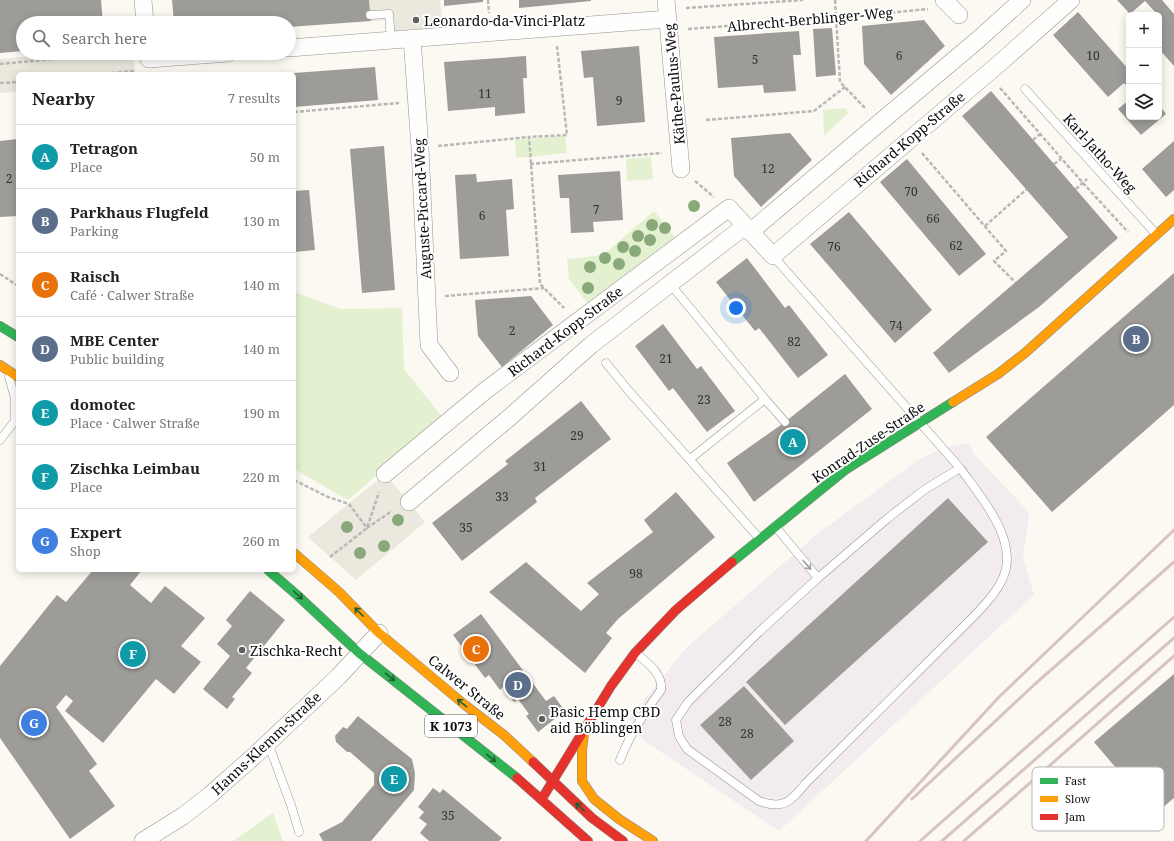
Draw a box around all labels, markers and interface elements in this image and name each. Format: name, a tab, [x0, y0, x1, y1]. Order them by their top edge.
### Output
street label: Albrecht-Berblinger-Weg	[726, 2, 894, 36]
place label: Leonardo-da-Vinci-Platz	[424, 11, 585, 30]
map controls	[1126, 12, 1162, 120]
button: +	[1126, 12, 1162, 48]
marker: Leonardo-da-Vinci-Platz	[411, 15, 421, 25]
search box	[16, 16, 296, 60]
street label: Käthe-Paulus-Weg	[659, 22, 689, 145]
icon: search	[30, 27, 52, 49]
text: Search here	[62, 28, 147, 48]
house number: 6	[896, 47, 903, 64]
house number: 10	[1086, 47, 1100, 64]
button: −	[1126, 48, 1162, 84]
house number: 5	[752, 51, 758, 68]
button: layers	[1126, 84, 1162, 120]
house number: 11	[478, 85, 492, 102]
text: Nearby	[32, 87, 95, 110]
street label: Richard-Kopp-Straße	[850, 87, 968, 191]
text: 7 results	[228, 89, 280, 107]
house number: 9	[616, 92, 622, 109]
street label: Karl-Jatho-Weg	[1059, 109, 1141, 197]
text: Tetragon	[70, 138, 138, 158]
street label: Auguste-Piccard-Weg	[409, 138, 435, 280]
text: A	[40, 148, 50, 166]
text: 50 m	[250, 148, 280, 166]
text: Place	[70, 158, 103, 176]
house number: 12	[761, 160, 775, 177]
house number: 2	[6, 170, 12, 187]
house number: 70	[904, 183, 918, 200]
house number: 7	[593, 201, 600, 218]
text: Parkhaus Flugfeld	[70, 202, 209, 222]
house number: 6	[479, 207, 486, 224]
house number: 66	[926, 210, 940, 227]
text: B	[41, 212, 49, 230]
text: 130 m	[243, 212, 280, 230]
text: Parking	[70, 222, 118, 240]
house number: 62	[949, 237, 963, 254]
house number: 76	[827, 238, 841, 255]
text: Raisch	[70, 266, 120, 286]
text: C	[41, 276, 49, 294]
text: 140 m	[243, 276, 280, 294]
street label: Richard-Kopp-Straße	[504, 282, 626, 380]
text: Café · Calwer Straße	[70, 286, 194, 304]
your location	[726, 298, 746, 318]
house number: 74	[889, 317, 903, 334]
house number: 2	[509, 322, 515, 339]
pin: B	[1123, 324, 1149, 354]
text: MBE Center	[70, 330, 159, 350]
house number: 82	[787, 333, 801, 350]
text: D	[40, 340, 50, 358]
text: 140 m	[243, 340, 280, 358]
text: Public building	[70, 350, 164, 368]
house number: 21	[659, 350, 673, 367]
house number: 23	[697, 391, 711, 408]
text: domotec	[70, 394, 136, 414]
street label: Konrad-Zuse-Straße	[808, 397, 928, 487]
text: E	[41, 404, 49, 422]
text: 190 m	[243, 404, 280, 422]
text: Place · Calwer Straße	[70, 414, 200, 432]
house number: 29	[570, 427, 584, 444]
pin: A	[780, 427, 806, 457]
text: Zischka Leimbau	[70, 458, 200, 478]
house number: 31	[533, 458, 547, 475]
text: F	[41, 468, 49, 486]
text: 220 m	[243, 468, 280, 486]
text: Place	[70, 478, 103, 496]
house number: 33	[495, 488, 509, 505]
house number: 35	[459, 519, 473, 536]
text: Expert	[70, 522, 122, 542]
text: G	[40, 532, 50, 550]
text: 260 m	[243, 532, 280, 550]
text: Shop	[70, 542, 101, 560]
one-way arrow	[803, 560, 812, 570]
house number: 98	[629, 565, 643, 582]
one-way arrow	[292, 591, 303, 600]
one-way arrow	[354, 607, 364, 617]
pin: C	[463, 634, 489, 664]
pin: F	[120, 639, 146, 669]
place label: Zischka-Recht	[250, 641, 343, 660]
marker: Zischka-Recht	[237, 645, 247, 655]
street label: Calwer Straße	[425, 650, 509, 724]
pin: D	[505, 670, 531, 700]
one-way arrow	[384, 673, 395, 682]
street label: Hanns-Klemm-Straße	[207, 687, 325, 799]
one-way arrow	[457, 698, 468, 707]
place label: Basic Hemp CBD aid Böblingen	[550, 702, 660, 737]
pin: G	[21, 708, 47, 738]
house number: 28	[718, 713, 732, 730]
marker: Basic Hemp CBD aid Böblingen	[537, 714, 547, 724]
road number: K 1073	[425, 715, 477, 737]
house number: 28	[740, 725, 754, 742]
one-way arrow	[486, 754, 497, 763]
pin: E	[381, 764, 407, 794]
legend	[1032, 767, 1164, 831]
text: Fast	[1065, 773, 1086, 788]
text: Slow	[1065, 791, 1091, 806]
one-way arrow	[574, 802, 585, 811]
house number: 35	[441, 807, 455, 824]
text: Jam	[1064, 809, 1086, 824]

